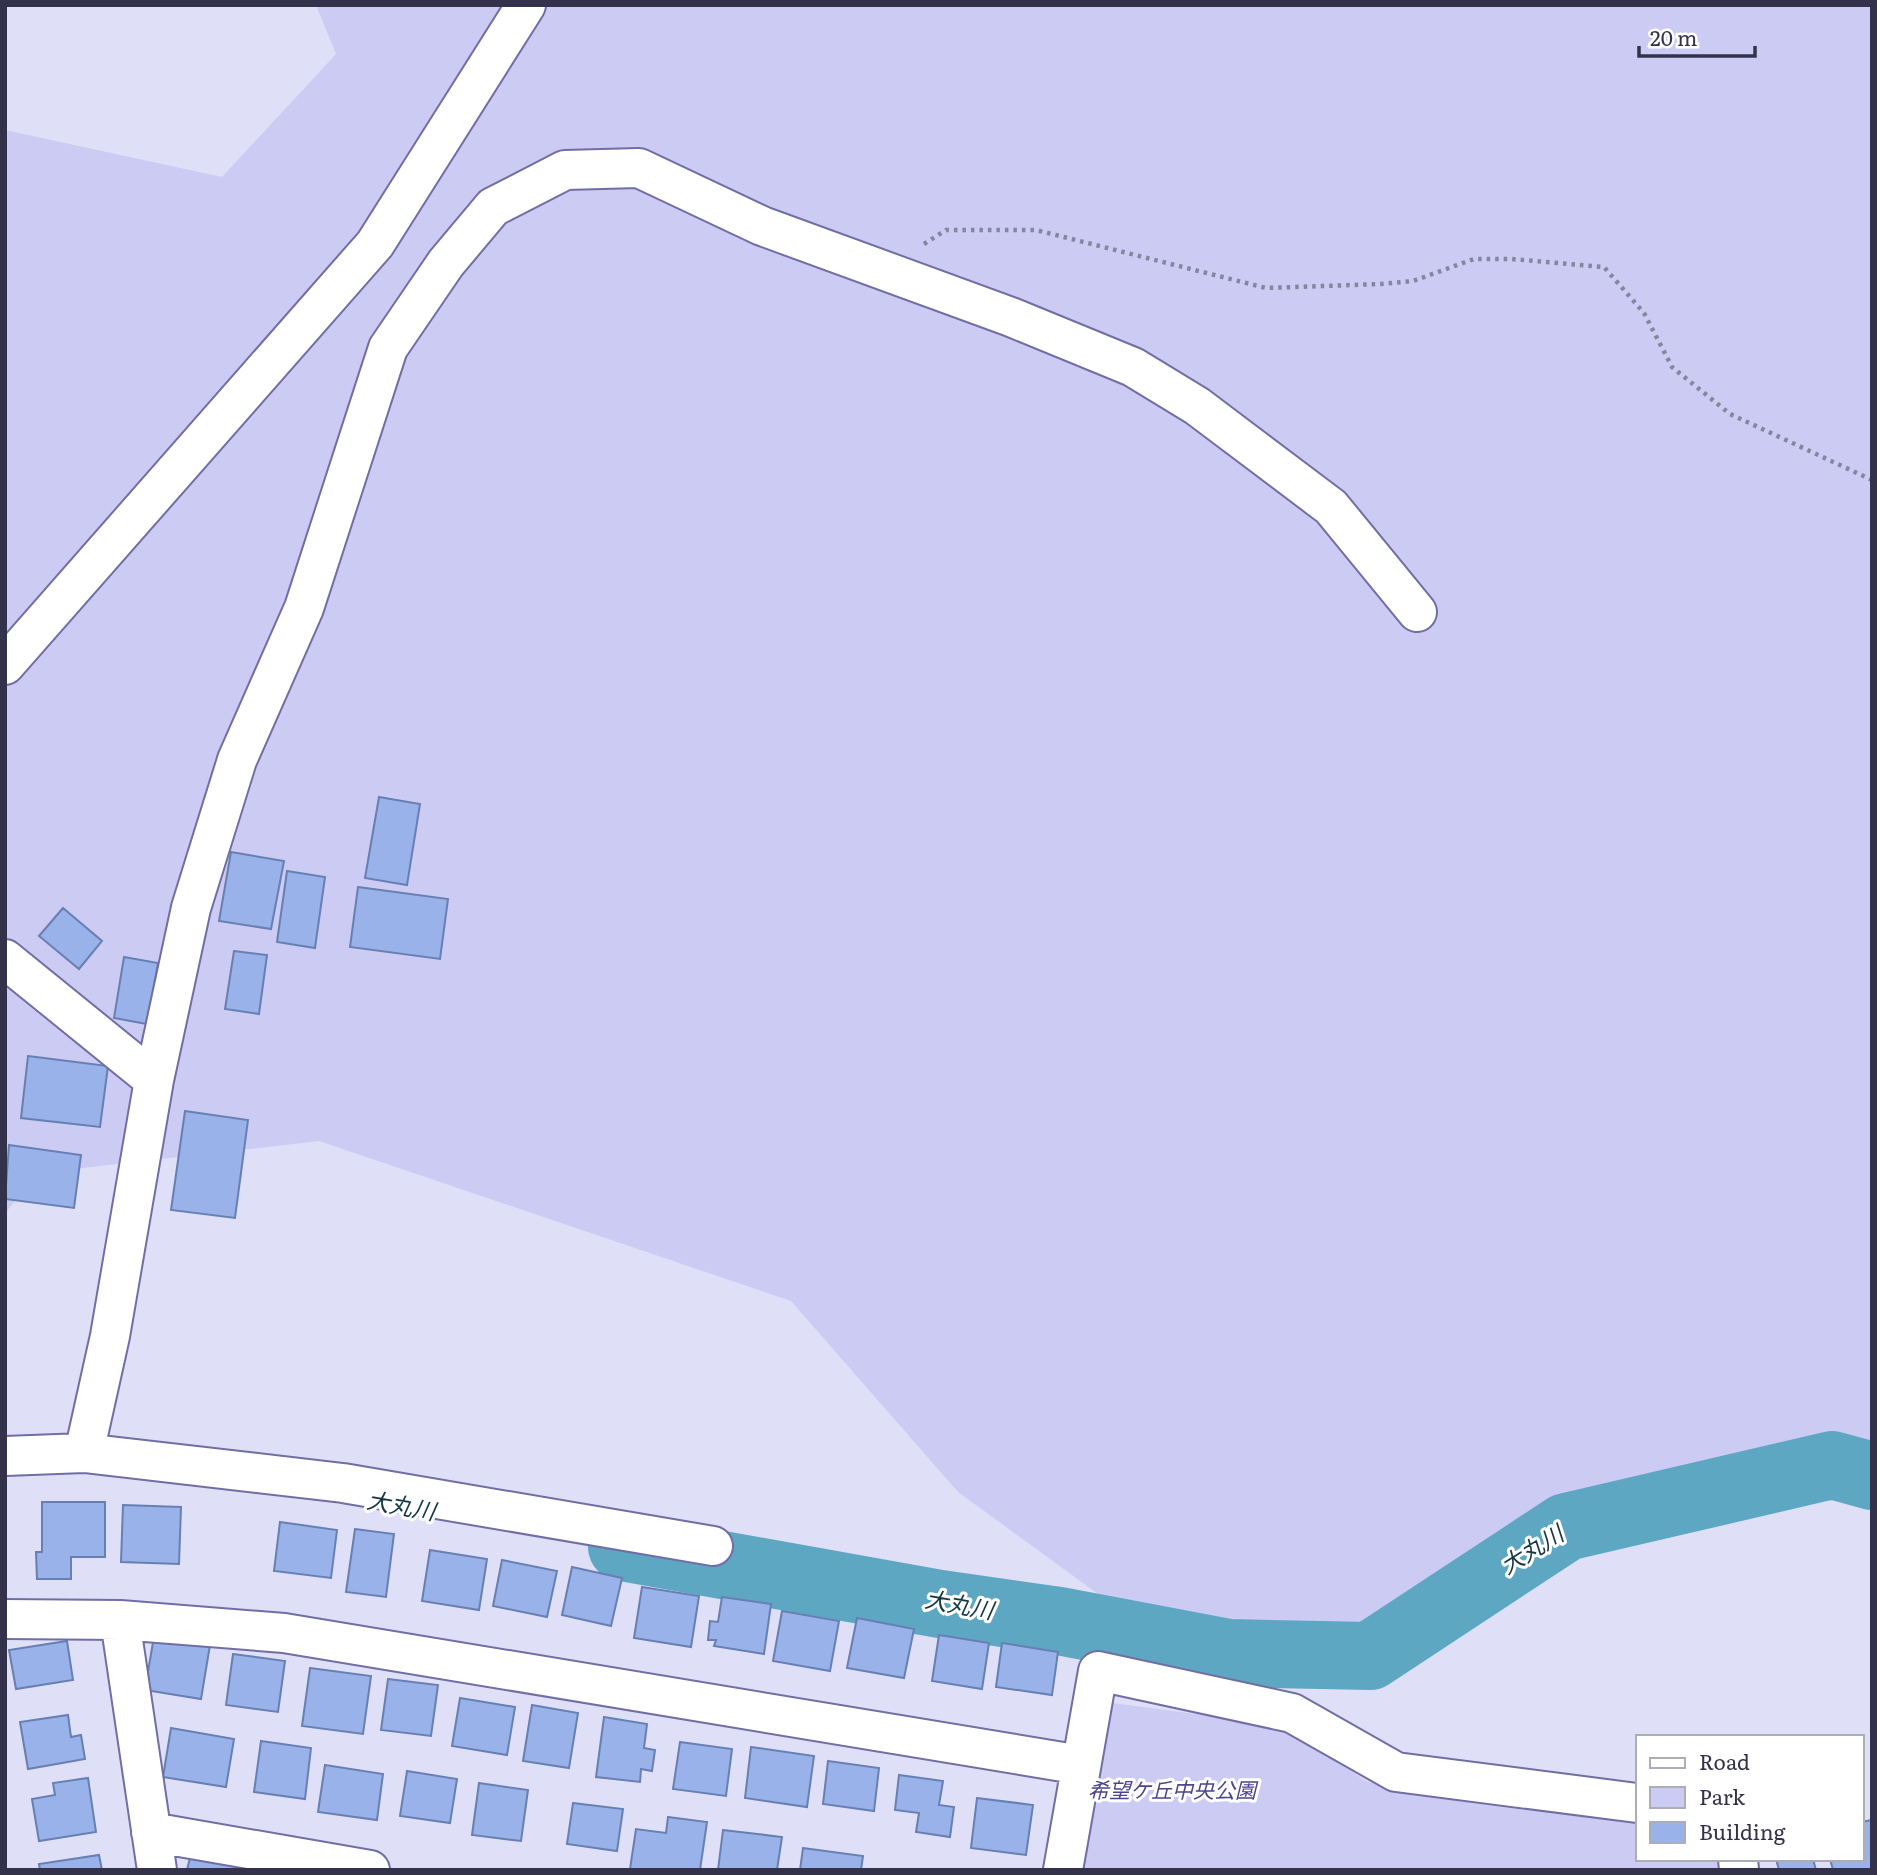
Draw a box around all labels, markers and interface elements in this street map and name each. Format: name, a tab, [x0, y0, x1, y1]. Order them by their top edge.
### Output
scale bar	[1639, 14, 1755, 58]
text: 20 m	[1650, 21, 1697, 52]
water label: 大丸川	[364, 1481, 441, 1527]
water label: 大丸川	[1493, 1514, 1572, 1581]
water label: 大丸川	[922, 1580, 999, 1626]
legend	[1636, 1735, 1863, 1861]
text: Road	[1699, 1745, 1750, 1776]
park label: 希望ケ丘中央公園	[1088, 1773, 1259, 1804]
text: Park	[1699, 1780, 1745, 1811]
text: Building	[1699, 1815, 1786, 1846]

